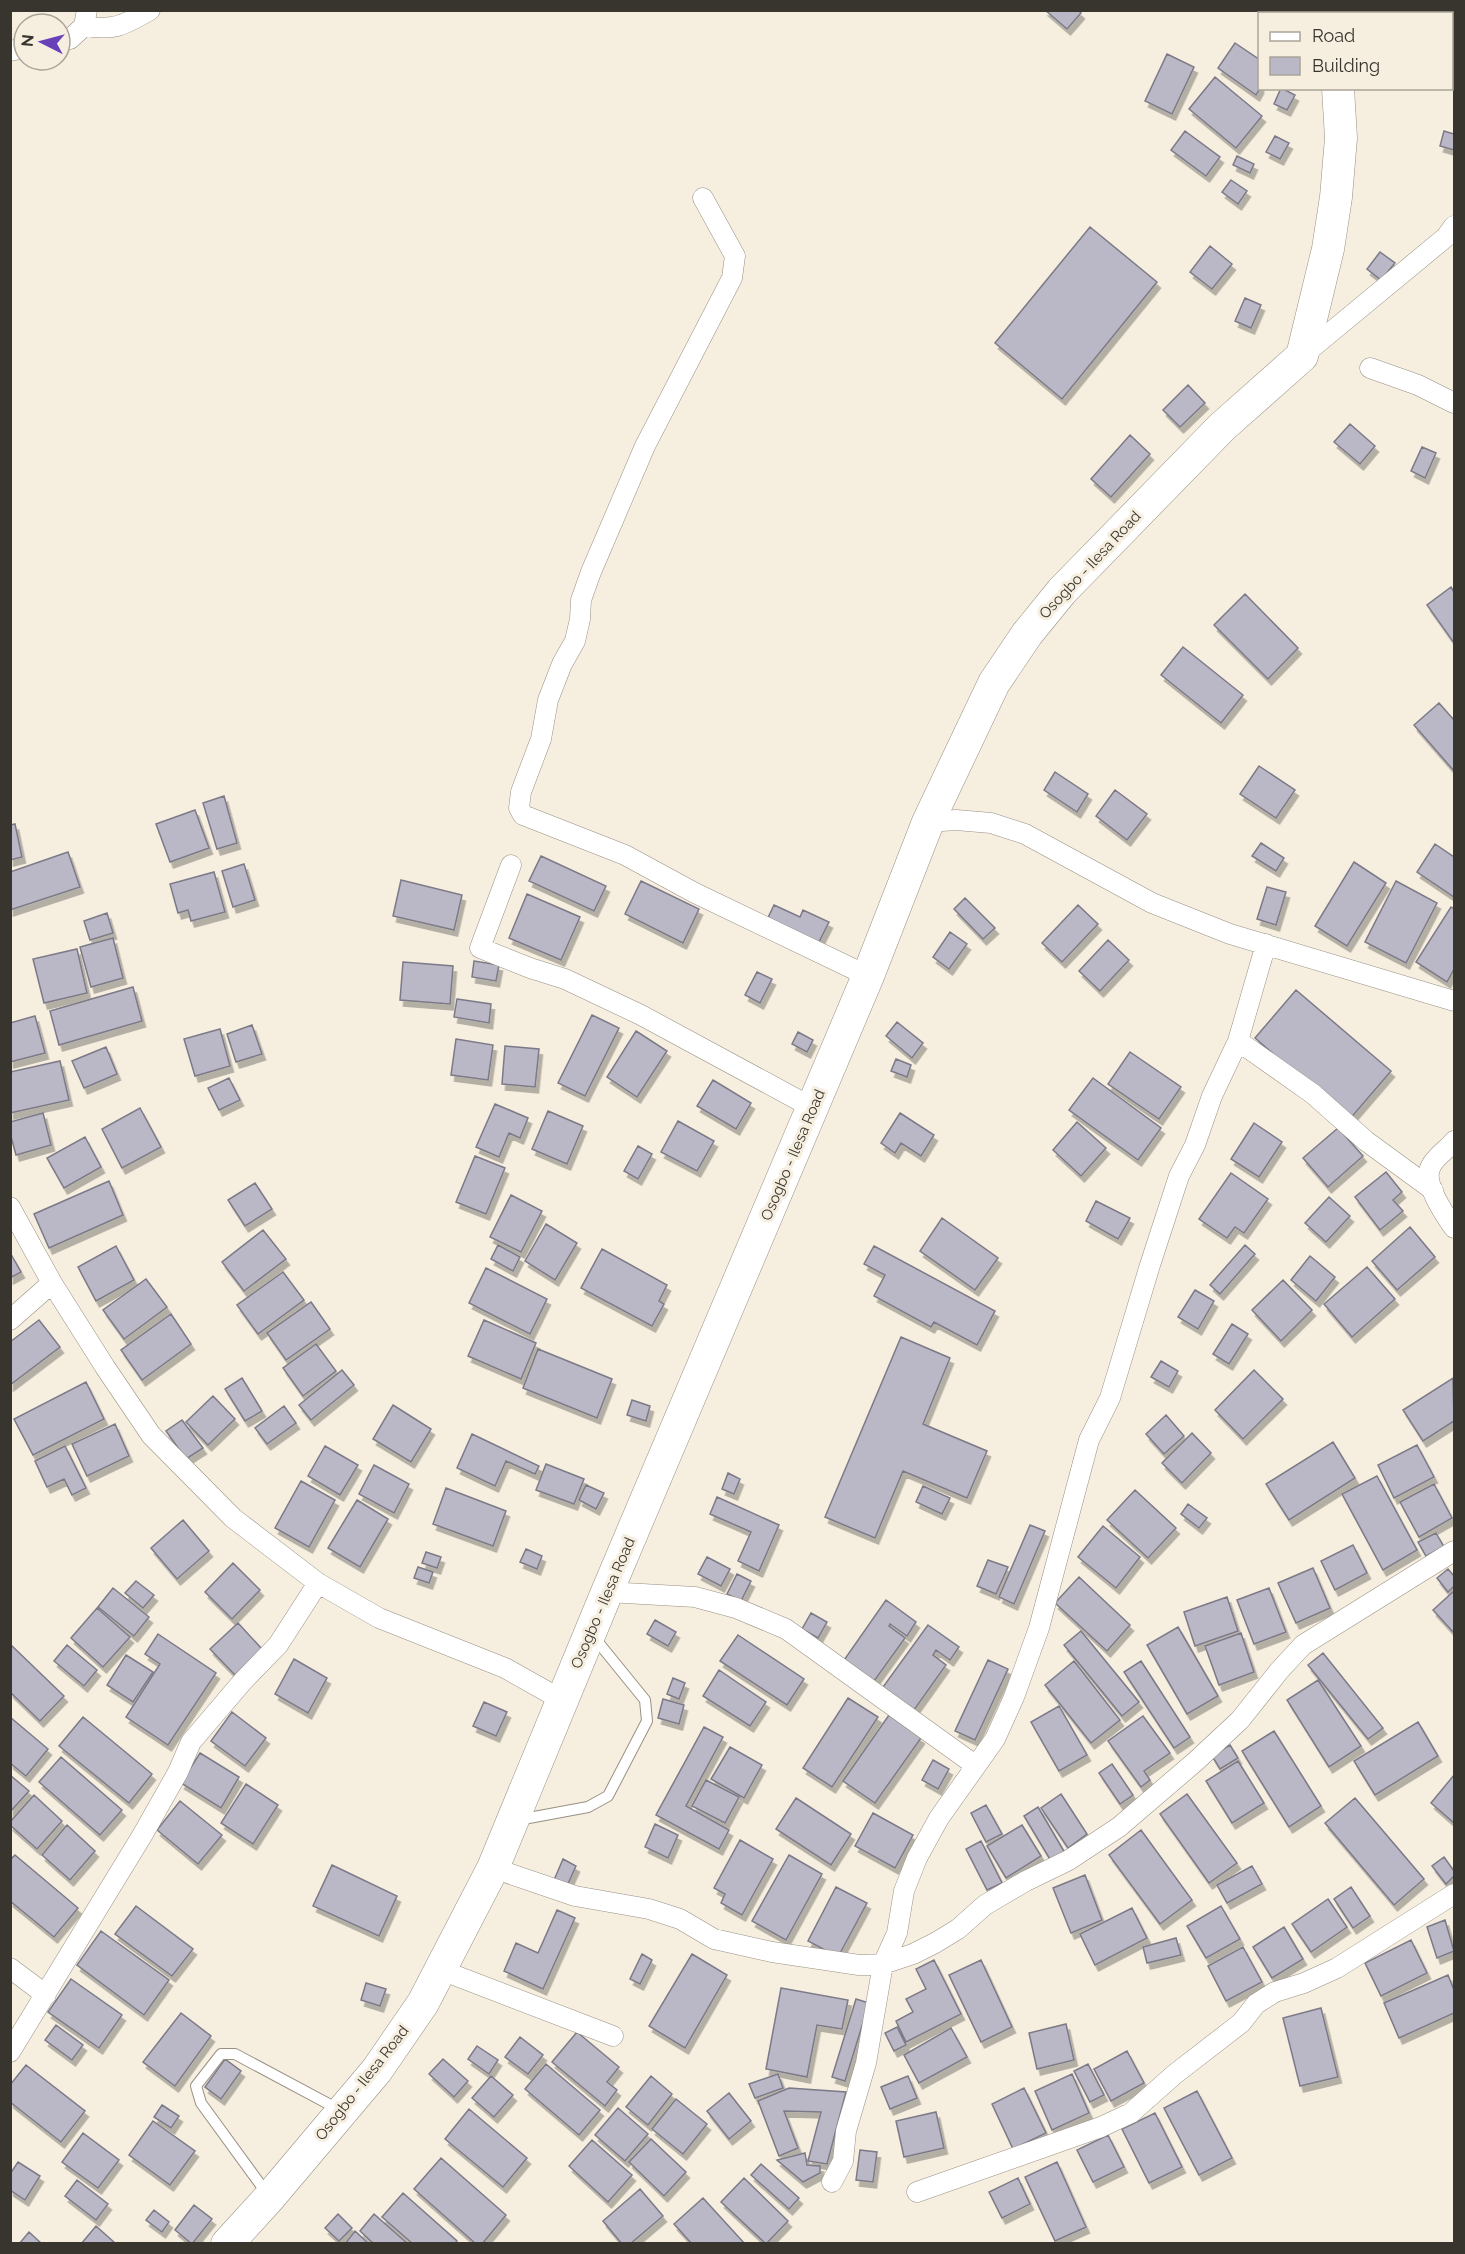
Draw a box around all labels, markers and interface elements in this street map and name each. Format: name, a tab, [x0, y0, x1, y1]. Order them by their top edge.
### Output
north arrow	[12, 12, 72, 72]
legend	[1258, 12, 1453, 90]
text: Road	[1312, 25, 1355, 46]
text: N	[17, 33, 38, 48]
text: Building	[1312, 55, 1380, 76]
street label: Osogbo - Ilesa Road	[1035, 507, 1145, 623]
street label: Osogbo - Ilesa Road	[757, 1087, 829, 1223]
street label: Osogbo - Ilesa Road	[567, 1535, 639, 1671]
street label: Osogbo - Ilesa Road	[312, 2022, 412, 2144]

